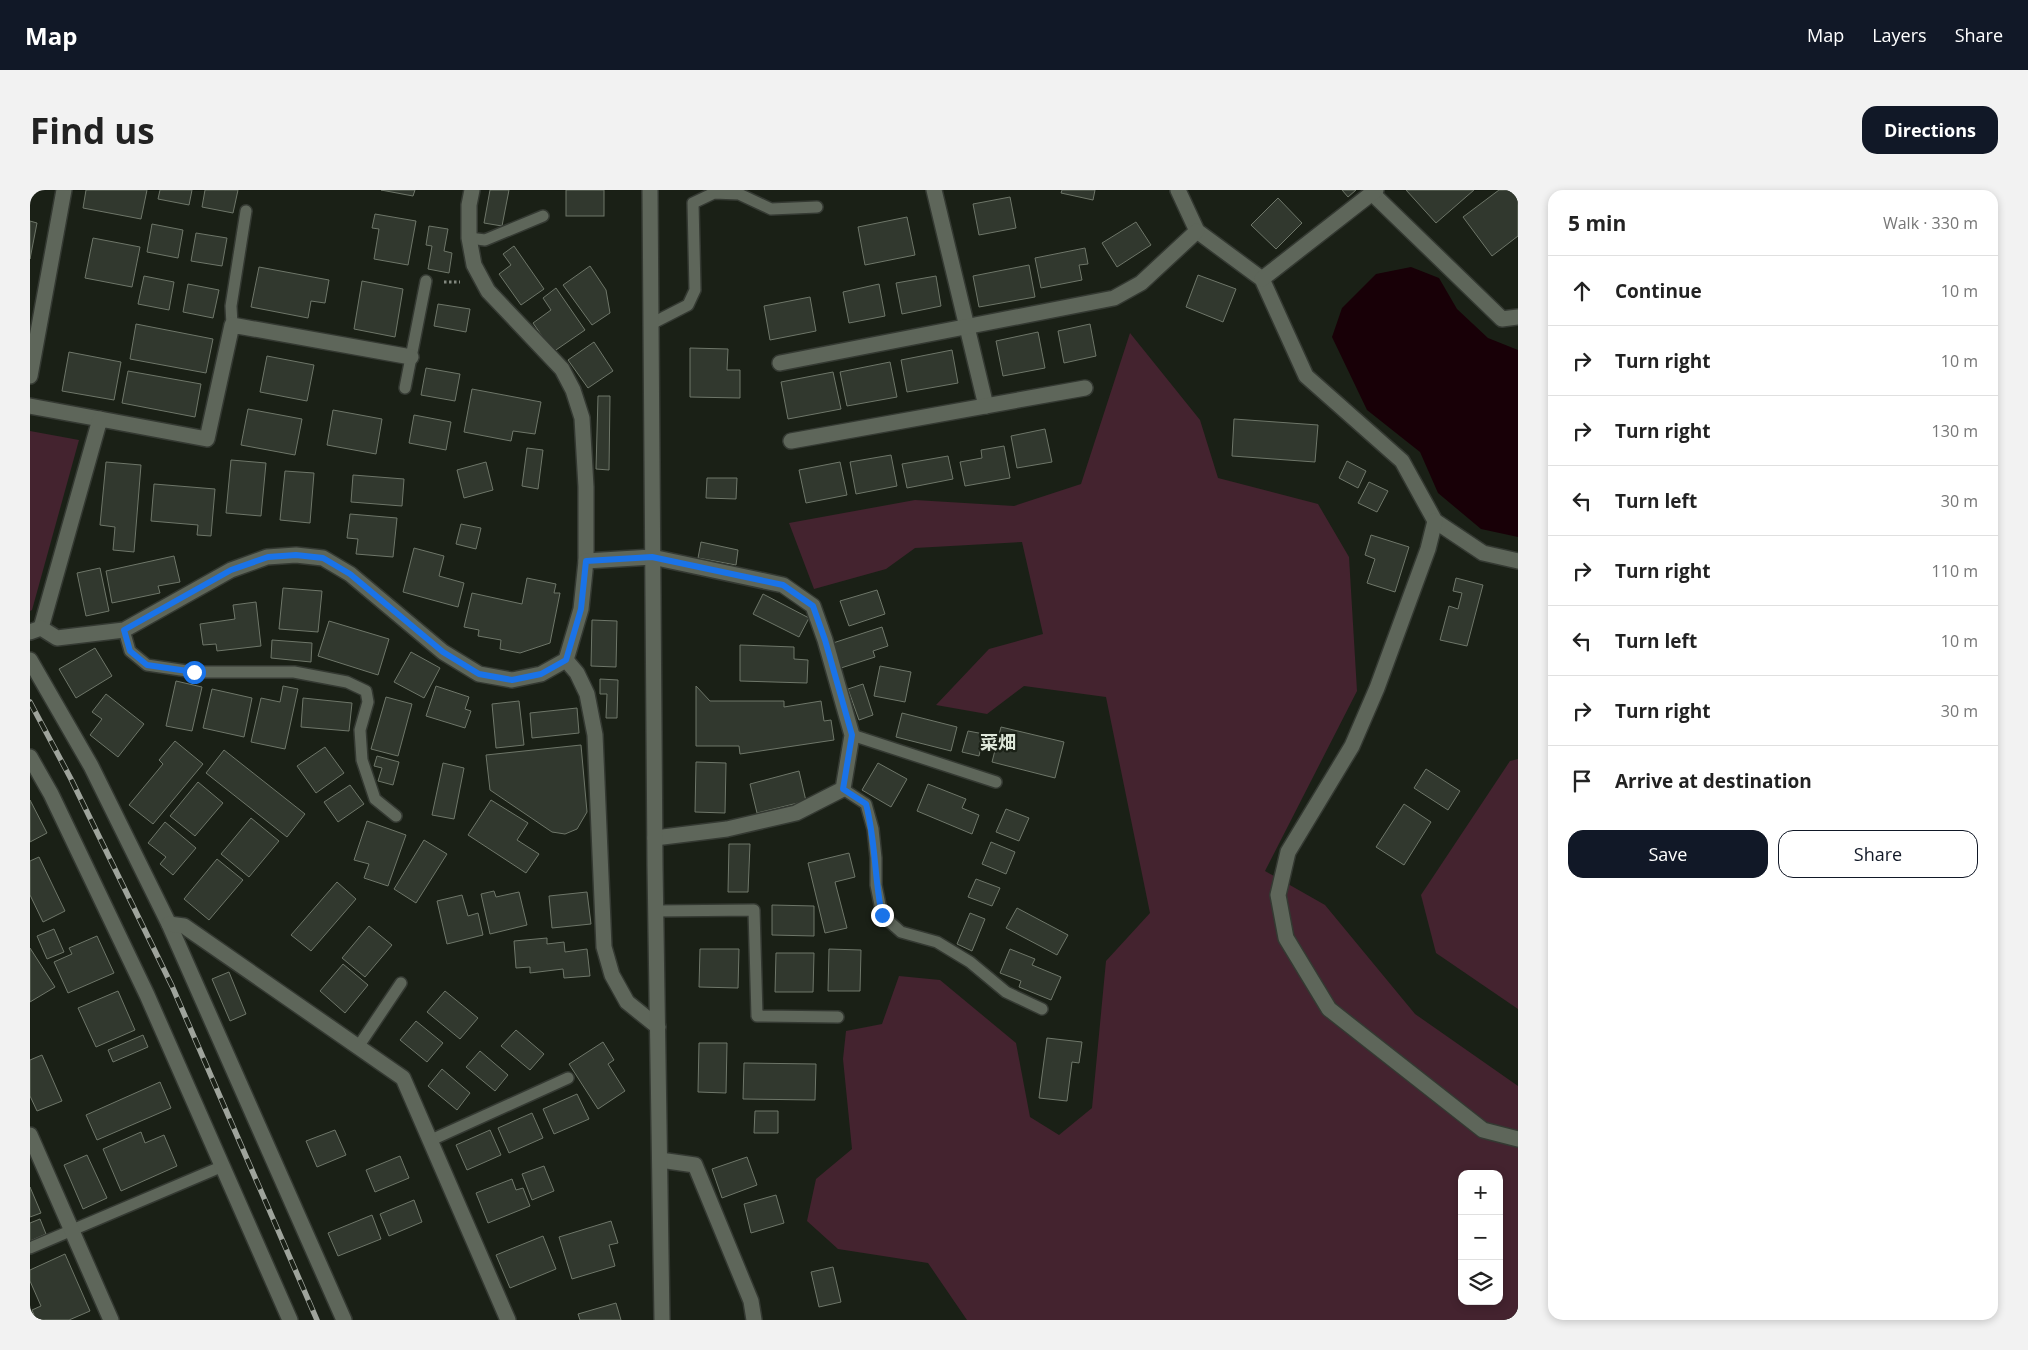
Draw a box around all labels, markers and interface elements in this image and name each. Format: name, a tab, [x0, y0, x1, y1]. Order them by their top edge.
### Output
text: Map	[25, 19, 77, 52]
text: Map	[1807, 23, 1844, 47]
text: Layers	[1872, 23, 1927, 47]
text: Share	[1955, 23, 2003, 47]
button: Directions	[1862, 106, 1998, 154]
text: Find us	[30, 107, 155, 154]
text: 5 min	[1568, 209, 1626, 237]
text: Walk · 330 m	[1883, 212, 1978, 234]
icon: ahead	[1568, 277, 1596, 305]
text: Continue	[1615, 278, 1702, 304]
text: 10 m	[1941, 280, 1978, 302]
icon: right	[1568, 347, 1596, 375]
text: Turn right	[1615, 348, 1710, 374]
text: 10 m	[1941, 350, 1978, 372]
icon: right	[1568, 417, 1596, 445]
text: Turn right	[1615, 418, 1710, 444]
text: 130 m	[1932, 420, 1978, 442]
icon: left	[1568, 487, 1596, 515]
text: Turn left	[1615, 488, 1697, 514]
text: 30 m	[1941, 490, 1978, 512]
icon: right	[1568, 557, 1596, 585]
text: Turn right	[1615, 558, 1710, 584]
text: 110 m	[1932, 560, 1978, 582]
icon: left	[1568, 627, 1596, 655]
text: Turn left	[1615, 628, 1697, 654]
text: 10 m	[1941, 630, 1978, 652]
route start	[183, 661, 206, 684]
icon: right	[1568, 697, 1596, 725]
text: Turn right	[1615, 698, 1710, 724]
text: 30 m	[1941, 700, 1978, 722]
district label: 菜畑	[980, 730, 1016, 754]
icon: arrive	[1568, 767, 1596, 795]
text: Arrive at destination	[1615, 768, 1812, 794]
button: Save	[1568, 830, 1768, 878]
button: Share	[1778, 830, 1978, 878]
route end	[871, 904, 894, 927]
map controls	[1458, 1170, 1503, 1305]
button: +	[1458, 1170, 1503, 1215]
button: −	[1458, 1215, 1503, 1260]
button: layers	[1458, 1260, 1503, 1305]

